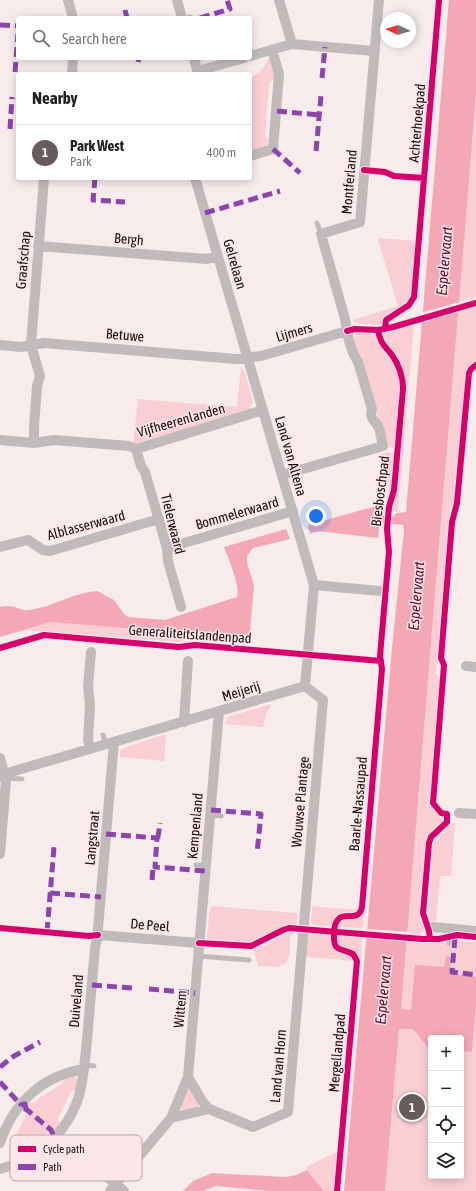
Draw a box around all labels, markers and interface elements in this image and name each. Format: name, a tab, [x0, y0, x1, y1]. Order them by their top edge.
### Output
north arrow	[380, 12, 416, 48]
search box	[16, 16, 252, 60]
icon: search	[30, 27, 52, 49]
text: Search here	[62, 30, 127, 47]
street label: Achterhoekpad	[406, 83, 428, 163]
text: Nearby	[32, 88, 78, 108]
text: Park West	[70, 137, 124, 154]
text: 1	[42, 145, 48, 160]
text: 400 m	[207, 145, 236, 160]
street label: Montferland	[338, 149, 360, 215]
text: Park	[70, 154, 92, 169]
water label: Espelervaart	[433, 225, 456, 296]
street label: Graafschap	[12, 230, 34, 290]
street label: Bergh	[114, 230, 144, 248]
street label: Gelrelaan	[220, 237, 250, 291]
street label: Lijmers	[274, 319, 314, 345]
street label: Betuwe	[105, 325, 145, 345]
street label: Vijfheerenlanden	[135, 400, 227, 440]
street label: Land van Altena	[272, 414, 310, 498]
street label: Biesboschpad	[368, 455, 392, 527]
street label: Tielerwaard	[158, 492, 188, 556]
street label: Bommelerwaard	[194, 493, 280, 533]
your location	[306, 506, 326, 526]
street label: Alblasserwaard	[45, 507, 127, 543]
water label: Espelervaart	[405, 560, 428, 631]
street label: Generaliteitslandenpad	[128, 622, 252, 646]
street label: Meijerij	[220, 678, 262, 704]
street label: Wouwse Plantage	[288, 756, 312, 848]
street label: Baarle-Nassaupad	[346, 756, 370, 852]
street label: Kempenland	[184, 792, 206, 860]
street label: Langstraat	[82, 810, 102, 866]
street label: De Peel	[130, 915, 171, 935]
water label: Espelervaart	[372, 954, 395, 1025]
street label: Duiveland	[66, 974, 86, 1028]
street label: Wittem	[170, 990, 190, 1028]
street label: Mergellandpad	[326, 1013, 348, 1093]
street label: Land van Horn	[267, 1029, 289, 1103]
map controls	[428, 1035, 464, 1179]
button: +	[428, 1035, 464, 1071]
button: −	[428, 1071, 464, 1107]
pin: 1	[399, 1092, 425, 1122]
button: locate	[428, 1107, 464, 1143]
legend	[10, 1135, 142, 1181]
text: Cycle path	[43, 1143, 85, 1155]
button: layers	[428, 1143, 464, 1179]
text: Path	[43, 1161, 62, 1173]

